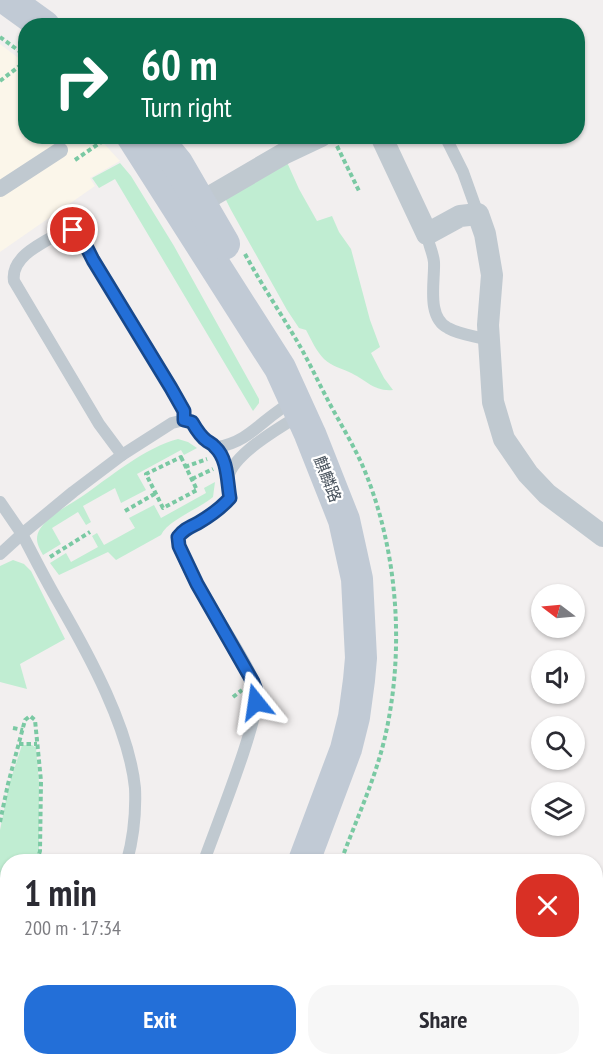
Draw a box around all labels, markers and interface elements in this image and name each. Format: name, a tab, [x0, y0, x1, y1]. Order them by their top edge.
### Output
text: 60 m	[141, 37, 218, 92]
icon: right	[42, 42, 120, 120]
text: Turn right	[141, 90, 232, 124]
pin	[47, 204, 98, 255]
icon: arrive	[56, 213, 89, 246]
street label: 麒麟路	[310, 453, 346, 505]
north arrow	[531, 584, 585, 638]
map controls	[531, 584, 585, 836]
button: sound	[531, 650, 585, 704]
position arrow	[224, 670, 288, 734]
button: search	[531, 716, 585, 770]
button: layers	[531, 782, 585, 836]
text: 1 min	[24, 869, 97, 916]
button: close	[516, 874, 579, 937]
text: 200 m · 17:34	[24, 915, 121, 941]
button: Exit	[24, 985, 296, 1054]
button: Share	[308, 985, 579, 1054]

